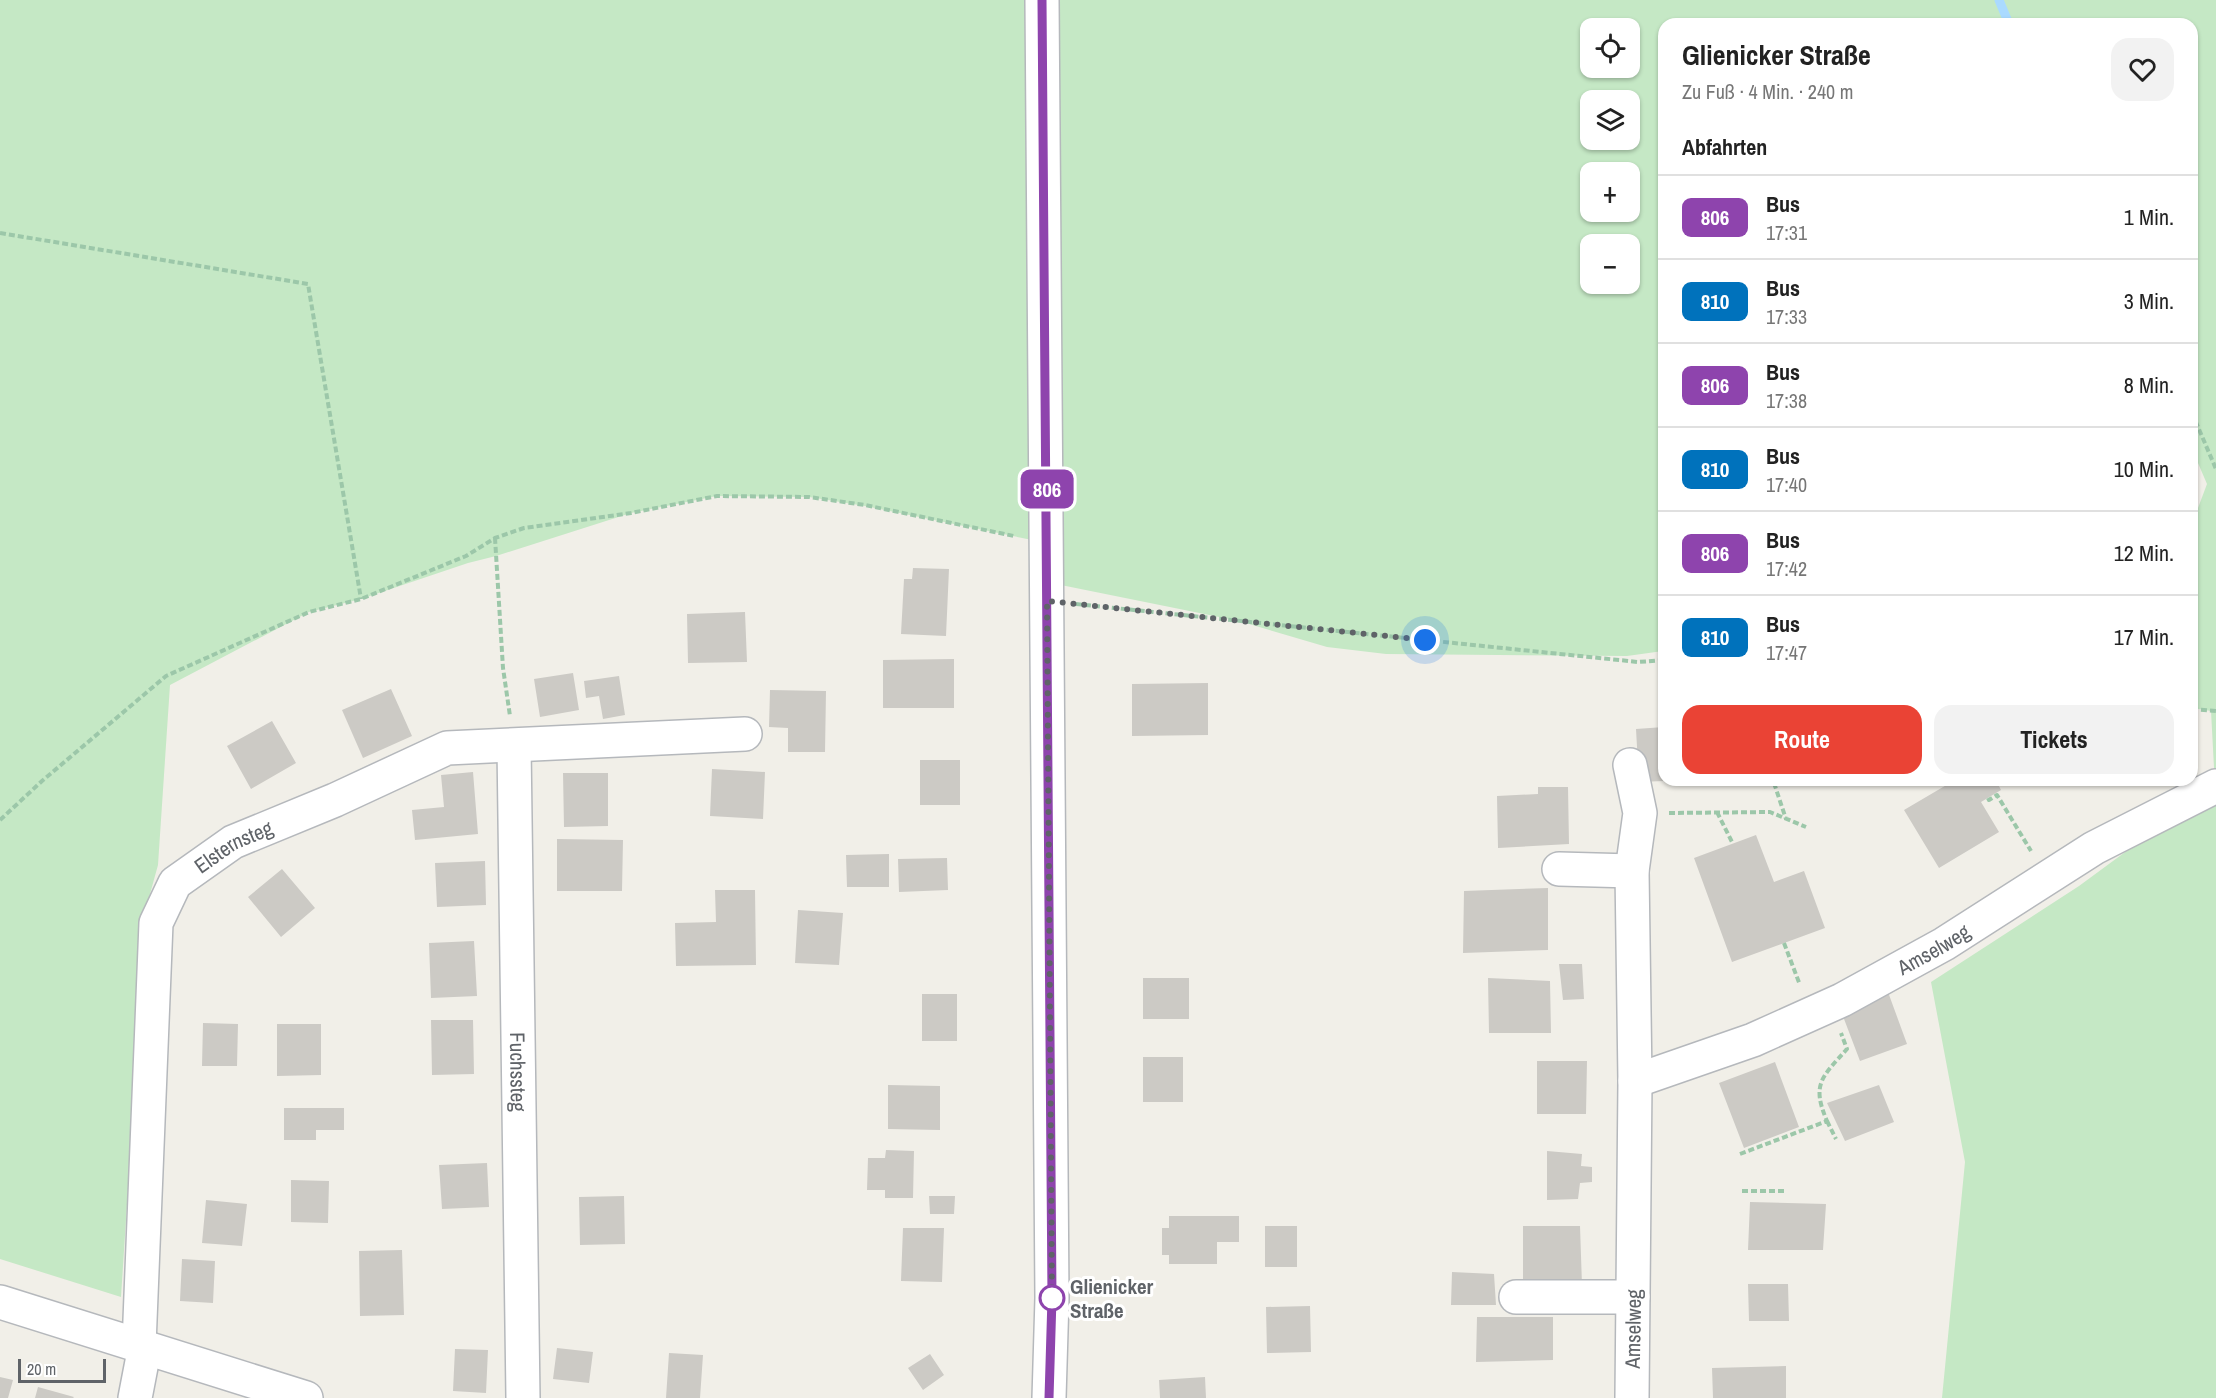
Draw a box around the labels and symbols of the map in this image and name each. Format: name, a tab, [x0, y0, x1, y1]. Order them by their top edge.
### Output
line badge: 806	[1012, 470, 1082, 508]
your location	[1410, 625, 1440, 655]
street label: Elsternsteg	[188, 813, 277, 880]
street label: Amselweg	[1891, 917, 1976, 982]
street label: Fuchssteg	[503, 1032, 534, 1112]
place label: Glienicker Straße	[1070, 1272, 1154, 1325]
marker: Glienicker Straße	[1039, 1285, 1065, 1311]
street label: Amselweg	[1618, 1289, 1648, 1370]
scale bar	[18, 1356, 106, 1384]

